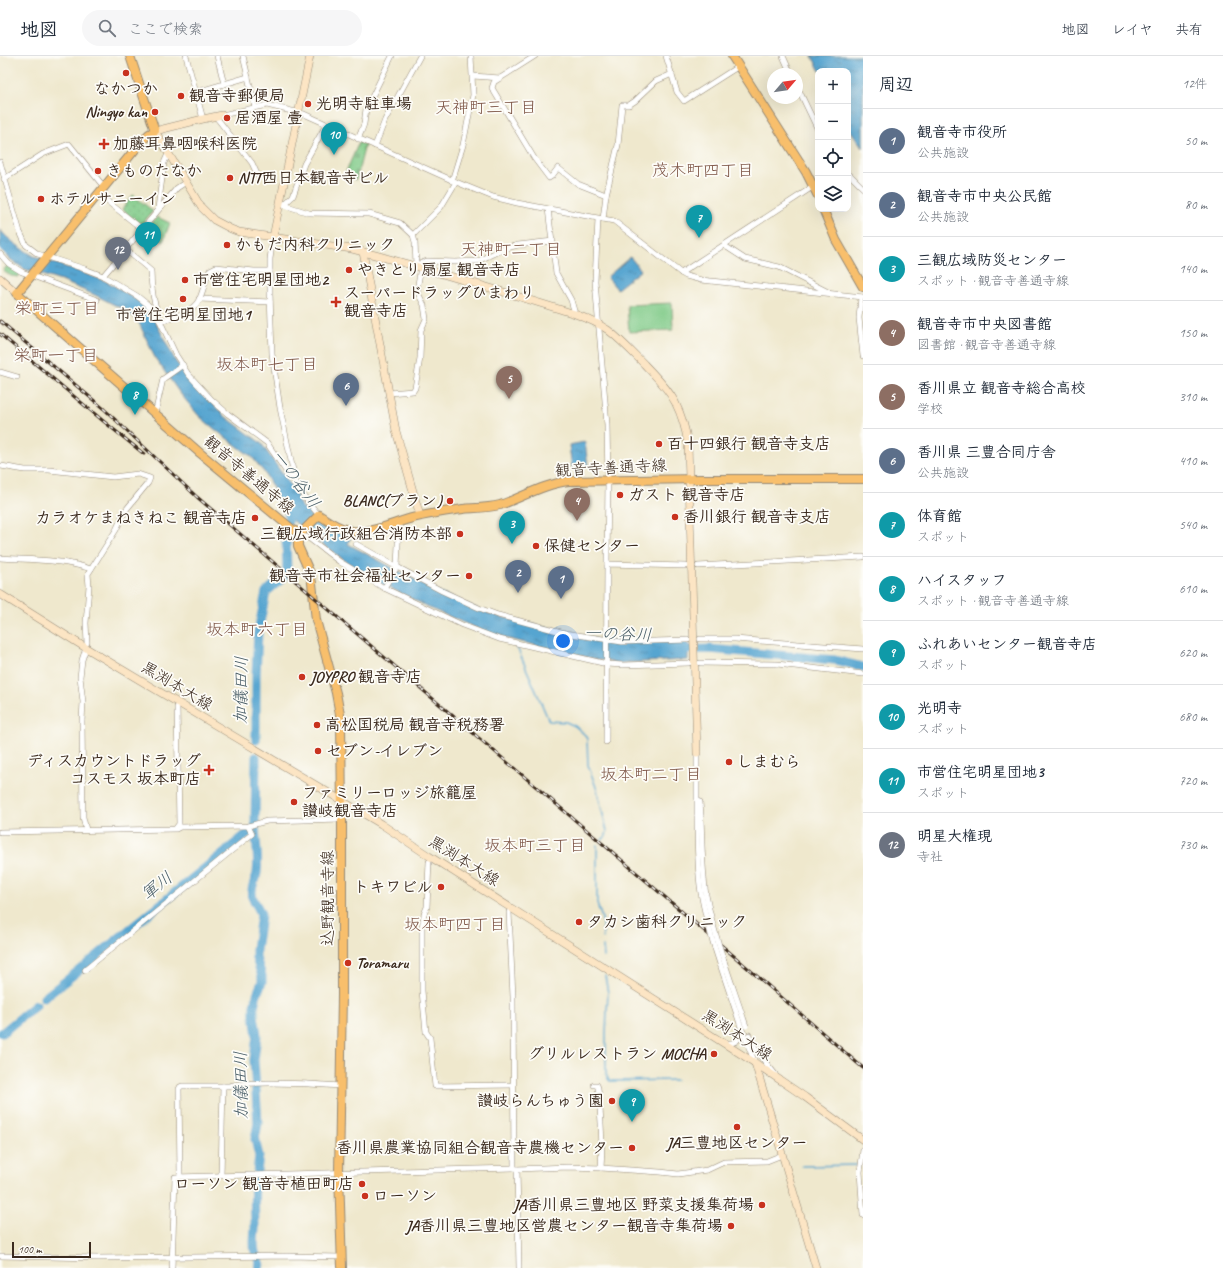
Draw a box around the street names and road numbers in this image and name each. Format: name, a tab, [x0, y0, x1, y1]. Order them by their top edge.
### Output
street label: 観音寺善通寺線	[200, 431, 298, 519]
street label: 観音寺善通寺線	[555, 455, 667, 481]
street label: 黒渕本大線	[138, 657, 216, 715]
street label: 黒渕本大線	[425, 831, 503, 891]
street label: 込野観音寺線	[318, 850, 338, 946]
street label: 黒渕本大線	[698, 1005, 776, 1065]

